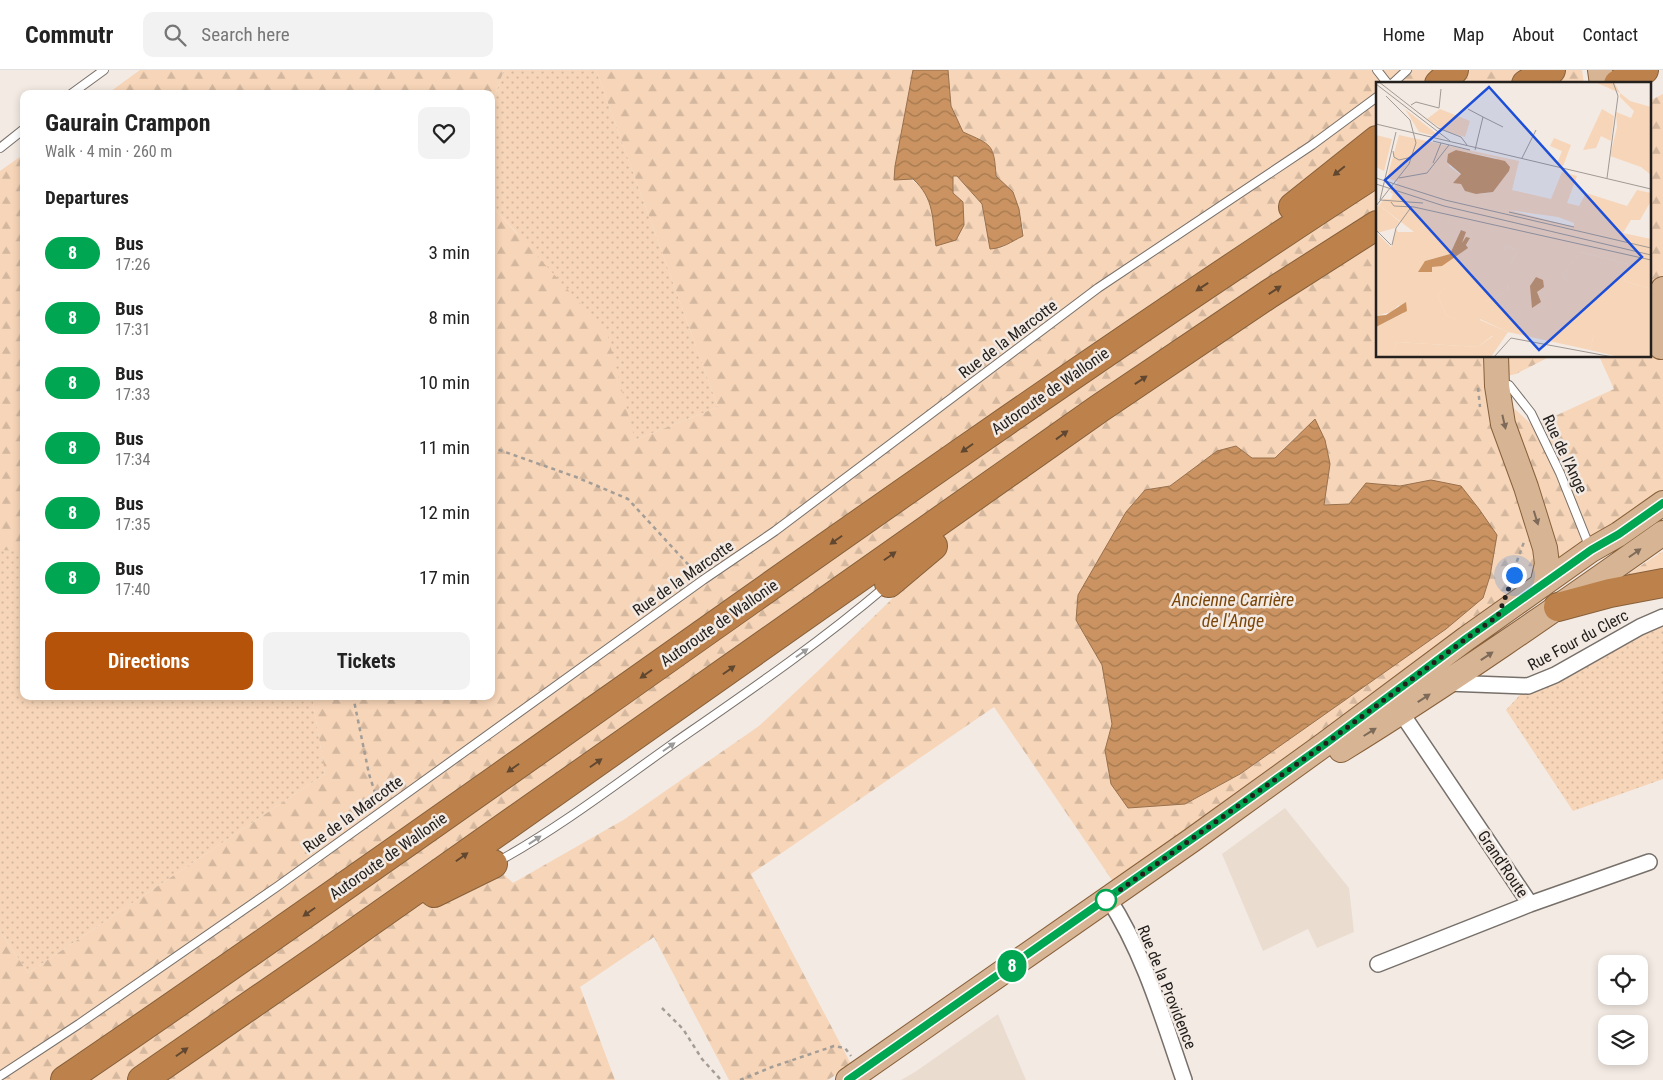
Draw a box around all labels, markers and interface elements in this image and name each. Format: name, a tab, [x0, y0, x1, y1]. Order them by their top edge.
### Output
search box	[143, 12, 493, 57]
text: Commutr	[25, 21, 113, 49]
icon: search	[161, 21, 189, 49]
text: Search here	[201, 23, 290, 46]
text: Home	[1383, 24, 1425, 45]
text: Map	[1453, 24, 1484, 45]
text: About	[1512, 24, 1554, 45]
text: Contact	[1582, 24, 1638, 45]
inset map	[1376, 82, 1650, 358]
button: heart	[418, 107, 470, 159]
text: Gaurain Crampon	[45, 109, 210, 137]
text: Walk · 4 min · 260 m	[45, 142, 172, 161]
one-way arrow	[1333, 166, 1346, 177]
text: Departures	[45, 186, 129, 209]
text: Bus	[115, 232, 144, 255]
text: 3 min	[428, 241, 470, 264]
text: 8	[68, 242, 77, 263]
text: 17:26	[115, 255, 150, 274]
one-way arrow	[1195, 282, 1209, 292]
one-way arrow	[1269, 285, 1282, 294]
street label: Rue de la Marcotte	[955, 296, 1061, 382]
text: Bus	[115, 297, 144, 320]
text: 8 min	[428, 306, 470, 329]
text: 8	[68, 307, 77, 328]
text: 17:31	[115, 320, 150, 339]
street label: Autoroute de Wallonie	[988, 343, 1112, 439]
text: Bus	[115, 362, 144, 385]
text: 10 min	[419, 371, 470, 394]
text: 8	[68, 372, 77, 393]
one-way arrow	[1134, 376, 1147, 385]
text: 17:33	[115, 385, 150, 404]
street label: Rue de l'Ange	[1539, 412, 1591, 496]
one-way arrow	[1500, 414, 1508, 429]
text: Bus	[115, 427, 144, 450]
one-way arrow	[1056, 430, 1069, 440]
text: 11 min	[419, 436, 470, 459]
text: 8	[68, 437, 77, 458]
one-way arrow	[960, 443, 974, 453]
text: 17:34	[115, 450, 150, 469]
text: Bus	[115, 492, 144, 515]
text: 12 min	[419, 501, 470, 524]
text: 8	[68, 502, 77, 523]
one-way arrow	[1532, 510, 1540, 525]
text: 17:35	[115, 515, 150, 534]
one-way arrow	[829, 535, 843, 545]
street label: Rue de la Marcotte	[629, 536, 737, 620]
one-way arrow	[1628, 548, 1642, 558]
one-way arrow	[883, 551, 896, 562]
text: Bus	[115, 557, 144, 580]
your location	[1502, 563, 1527, 588]
text: 17 min	[419, 566, 470, 589]
text: 8	[68, 567, 77, 588]
street label: Autoroute de Wallonie	[657, 575, 781, 671]
text: 17:40	[115, 580, 150, 599]
water label: Ancienne Carrière de l'Ange	[1171, 589, 1294, 631]
street label: Rue Four du Clerc	[1525, 606, 1631, 674]
button: Directions	[45, 632, 253, 690]
button: Tickets	[263, 632, 470, 690]
one-way arrow	[795, 648, 808, 658]
one-way arrow	[1480, 651, 1494, 661]
one-way arrow	[722, 665, 735, 675]
one-way arrow	[639, 669, 653, 679]
one-way arrow	[1417, 693, 1431, 703]
one-way arrow	[1364, 727, 1377, 736]
one-way arrow	[662, 742, 676, 752]
one-way arrow	[589, 758, 602, 768]
one-way arrow	[506, 763, 520, 773]
street label: Rue de la Marcotte	[300, 772, 406, 856]
street label: Autoroute de Wallonie	[326, 808, 450, 904]
street label: Grand'Route	[1474, 827, 1532, 901]
one-way arrow	[528, 835, 542, 844]
one-way arrow	[456, 852, 469, 862]
unlabelled marker	[1095, 889, 1117, 911]
one-way arrow	[302, 907, 315, 917]
street label: Rue de la Providence	[1134, 922, 1200, 1052]
line badge: 8	[996, 950, 1028, 982]
text: 8	[1007, 955, 1017, 976]
map controls	[1598, 955, 1648, 1065]
button: locate	[1598, 955, 1648, 1005]
button: layers	[1598, 1015, 1648, 1065]
one-way arrow	[175, 1047, 189, 1057]

